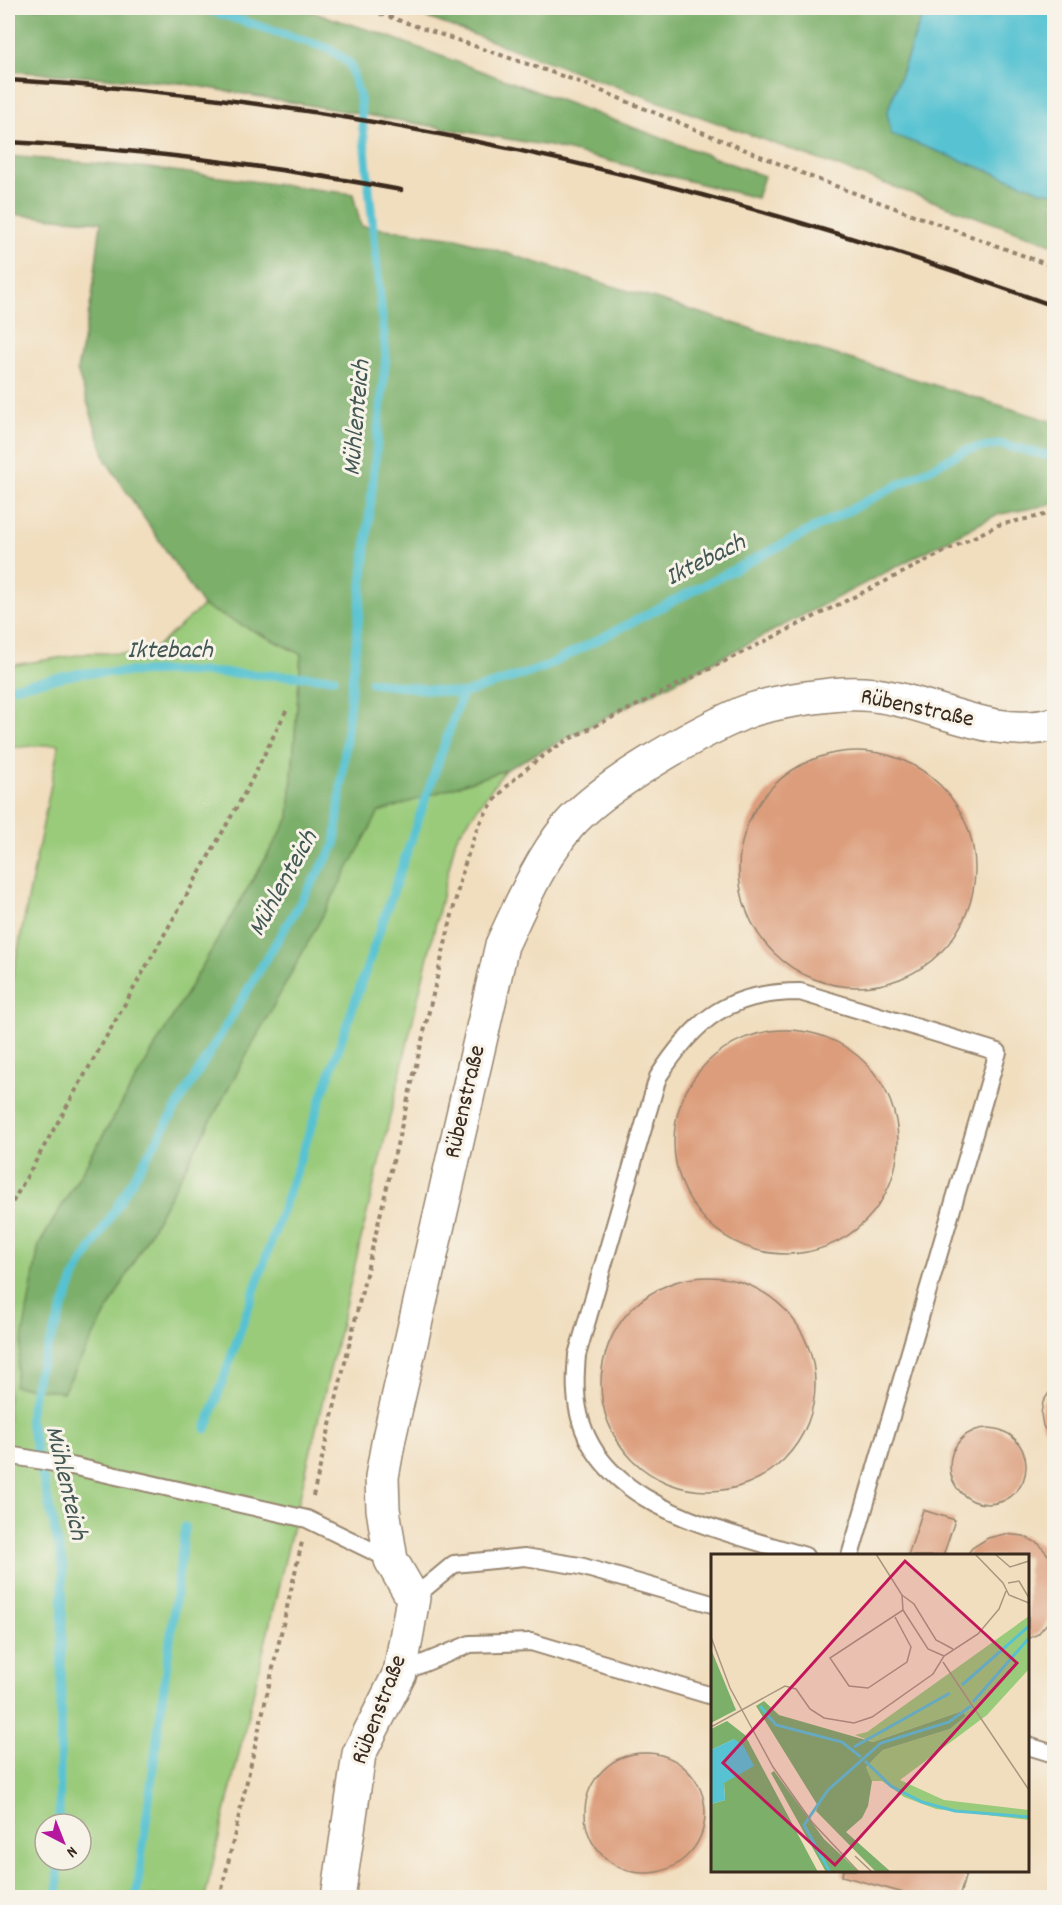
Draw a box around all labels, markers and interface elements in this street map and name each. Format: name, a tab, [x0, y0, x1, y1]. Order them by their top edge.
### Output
water label: Mühlenteich	[335, 357, 382, 477]
water label: Iktebach	[659, 525, 753, 597]
water label: Iktebach	[127, 633, 214, 670]
street label: Rübenstraße	[857, 680, 977, 738]
water label: Mühlenteich	[240, 823, 329, 944]
street label: Rübenstraße	[436, 1042, 496, 1162]
water label: Mühlenteich	[34, 1422, 96, 1545]
inset map	[711, 1554, 1029, 1872]
street label: Rübenstraße	[343, 1650, 417, 1770]
north arrow	[33, 1812, 93, 1872]
text: N	[61, 1840, 82, 1863]

